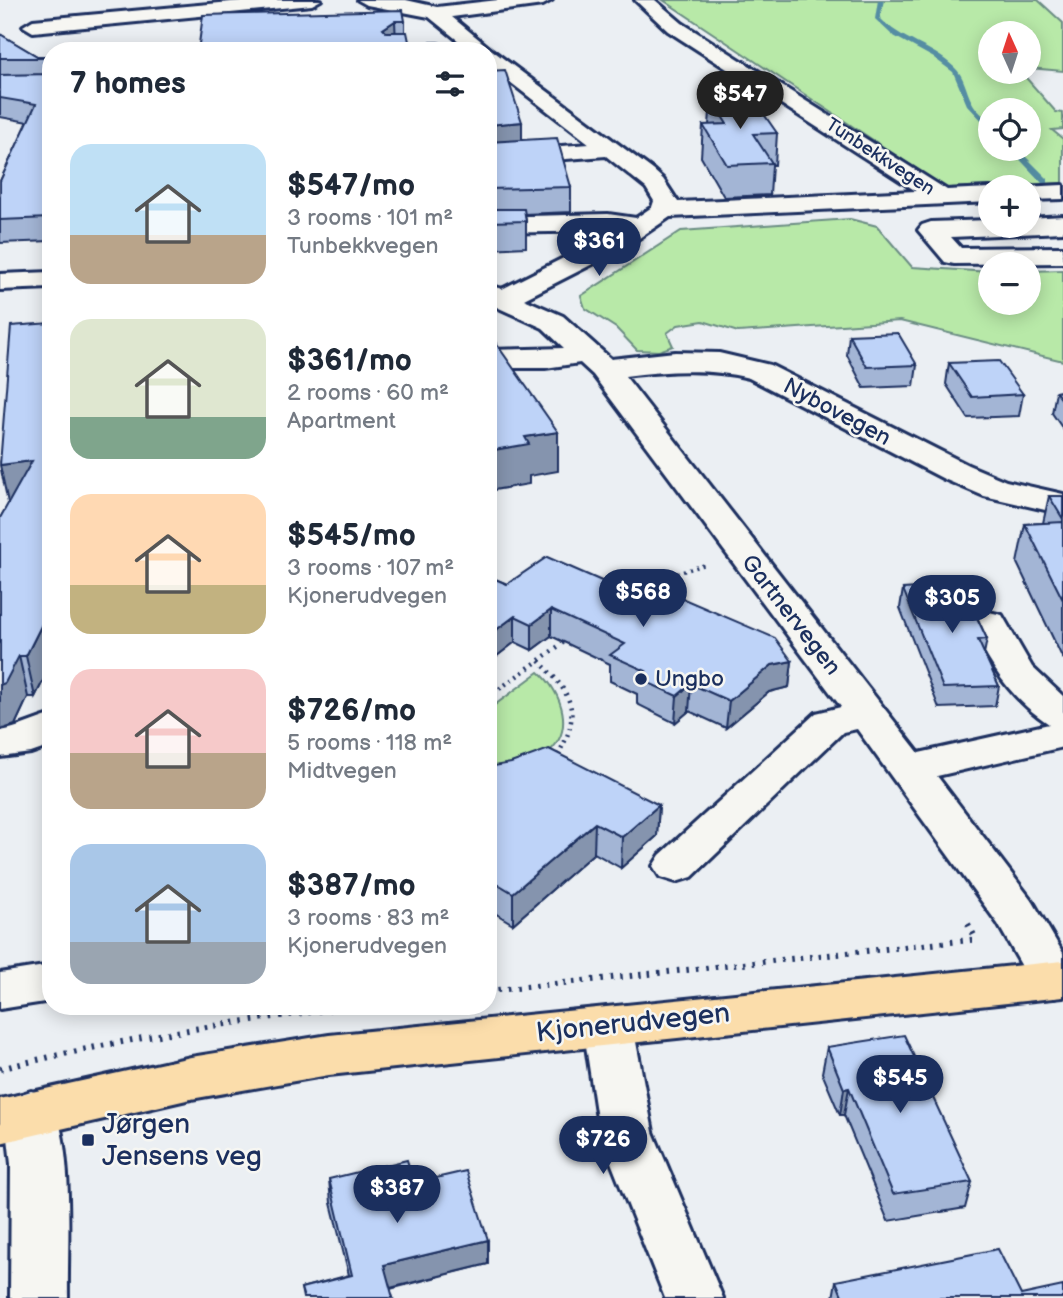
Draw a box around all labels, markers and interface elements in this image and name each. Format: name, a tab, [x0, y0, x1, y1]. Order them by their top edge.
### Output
north arrow	[978, 21, 1041, 84]
map controls	[978, 21, 1041, 315]
icon: filters	[431, 65, 469, 103]
text: 7 homes	[70, 66, 186, 102]
pin: $547	[699, 72, 781, 131]
text: $547	[713, 80, 767, 108]
button: locate	[978, 98, 1041, 161]
street label: Tunbekkvegen	[821, 113, 939, 201]
text: $547/mo	[287, 168, 415, 204]
icon: home	[126, 172, 210, 256]
button: +	[978, 175, 1041, 238]
text: 3 rooms · 101 m²	[287, 204, 453, 232]
pin: $361	[558, 218, 640, 278]
text: $361	[573, 227, 625, 255]
text: Tunbekkvegen	[287, 232, 439, 260]
button: −	[978, 252, 1041, 315]
text: $361/mo	[287, 343, 412, 379]
icon: home	[126, 347, 210, 431]
street label: Nybovegen	[778, 372, 896, 452]
text: 2 rooms · 60 m²	[287, 379, 449, 407]
text: Apartment	[287, 407, 396, 435]
text: $545/mo	[287, 518, 416, 554]
icon: home	[126, 522, 210, 606]
street label: Gartnervegen	[735, 549, 847, 681]
text: 3 rooms · 107 m²	[287, 554, 454, 582]
pin: $568	[602, 570, 684, 629]
pin: $305	[911, 576, 993, 635]
text: $568	[615, 578, 671, 606]
text: Kjonerudvegen	[287, 582, 447, 610]
text: $305	[924, 584, 980, 612]
place label: Ungbo	[655, 665, 724, 693]
marker: Ungbo	[633, 671, 649, 687]
text: $726/mo	[287, 693, 416, 729]
icon: home	[126, 697, 210, 781]
text: 5 rooms · 118 m²	[287, 729, 452, 757]
text: Midtvegen	[287, 757, 397, 785]
text: $387/mo	[287, 868, 416, 904]
icon: home	[126, 872, 210, 956]
text: 3 rooms · 83 m²	[287, 904, 449, 932]
text: Kjonerudvegen	[287, 932, 447, 960]
street label: Kjonerudvegen	[534, 996, 732, 1050]
pin: $545	[859, 1056, 941, 1115]
text: $545	[872, 1064, 928, 1092]
place label: Jørgen Jensens veg	[102, 1108, 262, 1173]
pin: $726	[562, 1116, 644, 1176]
text: $726	[575, 1125, 631, 1153]
marker: Jørgen Jensens veg	[80, 1132, 96, 1148]
pin: $387	[356, 1166, 438, 1225]
text: $387	[369, 1174, 425, 1202]

